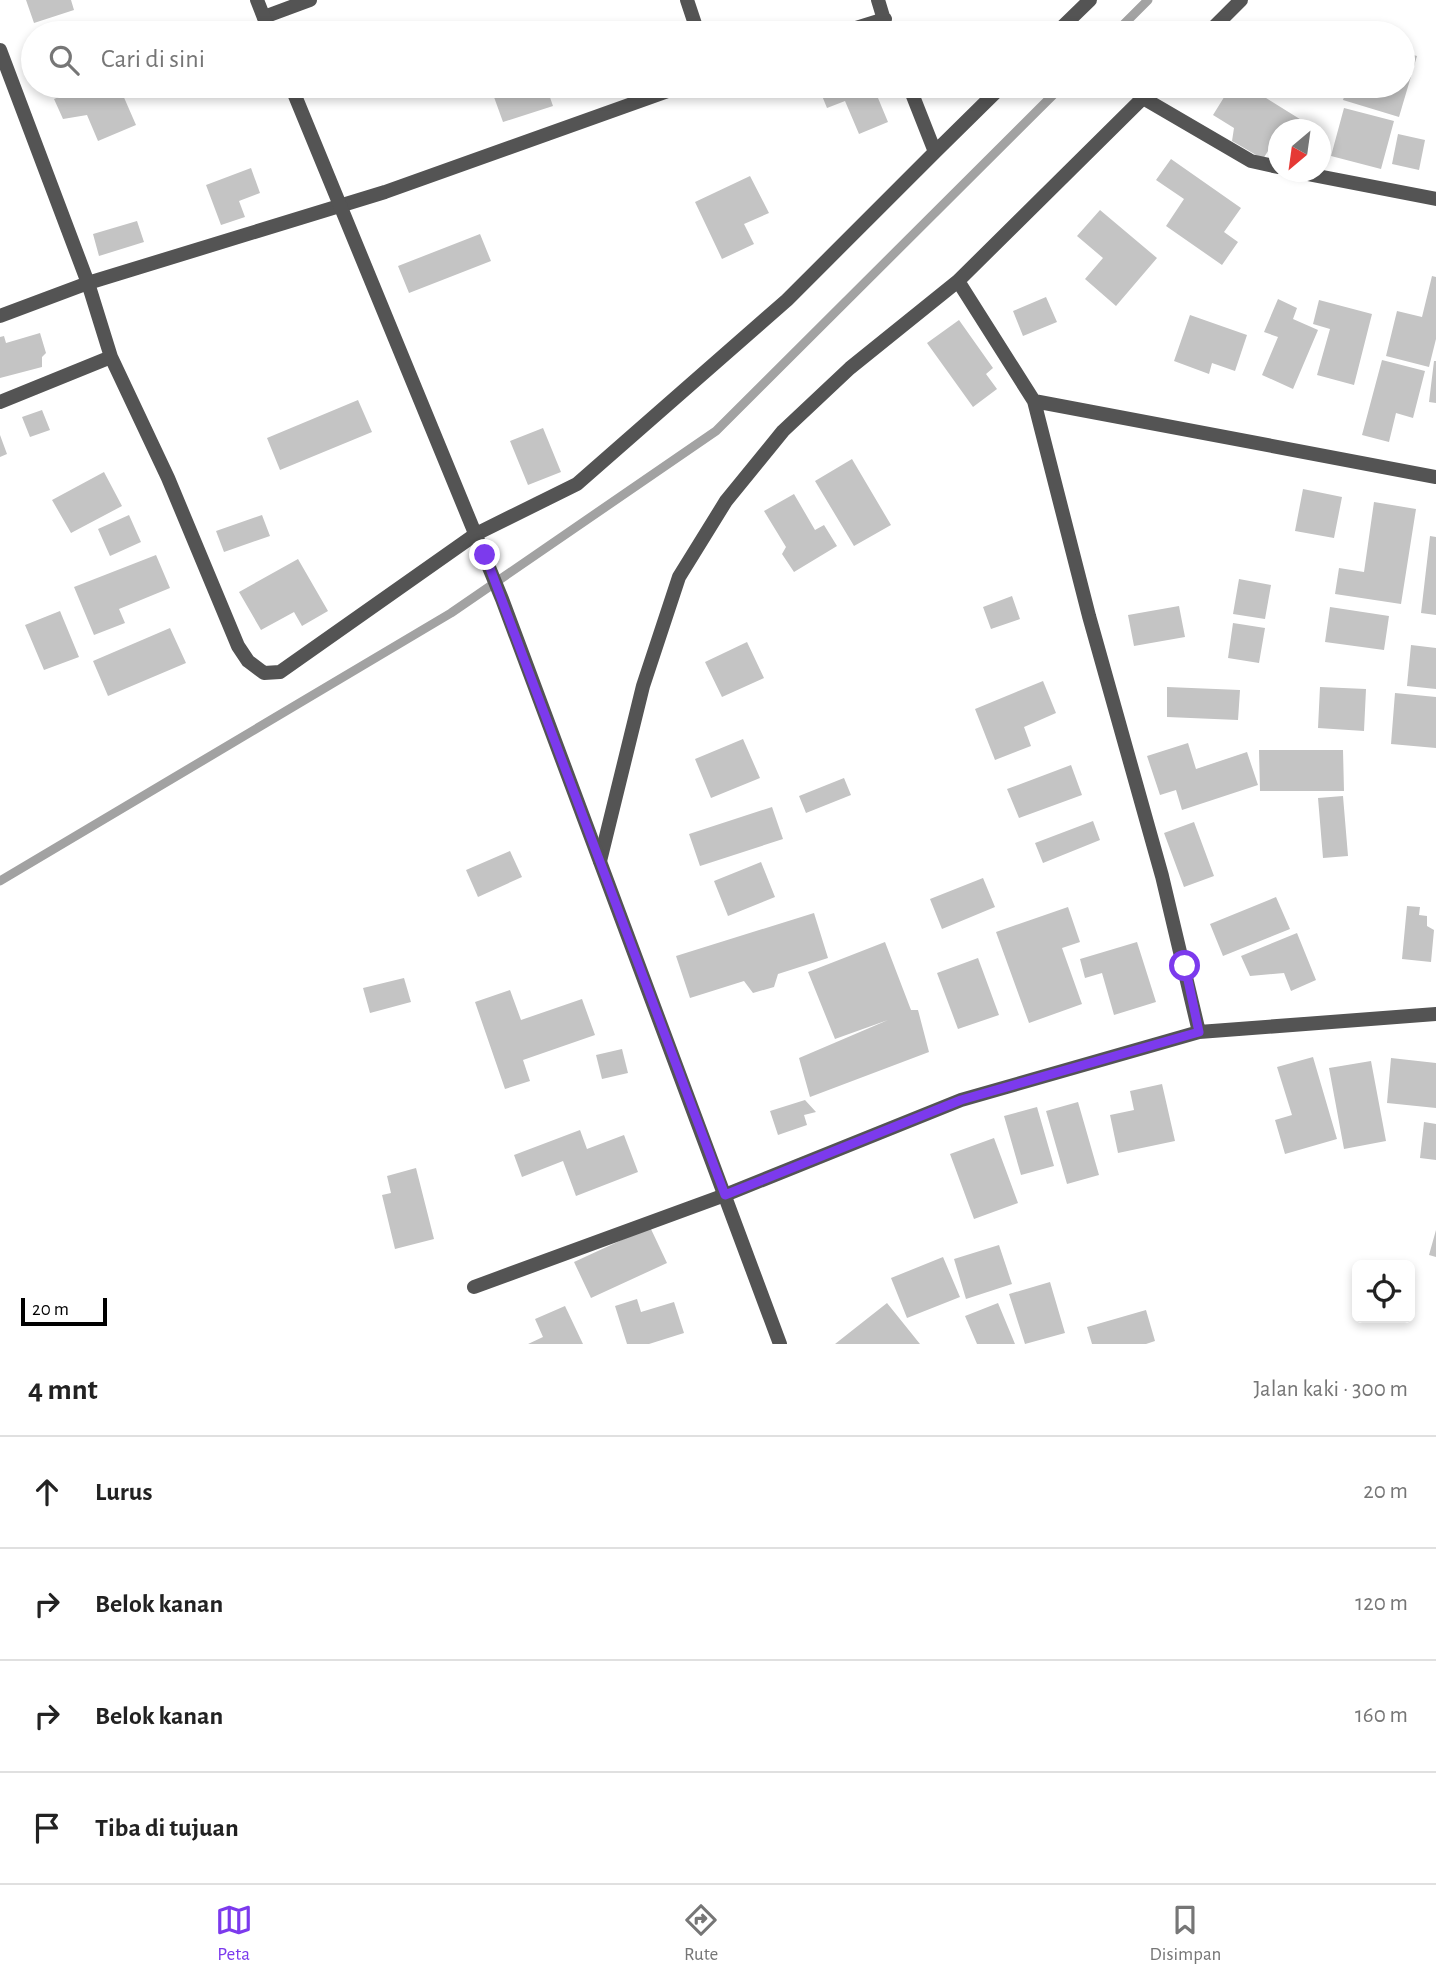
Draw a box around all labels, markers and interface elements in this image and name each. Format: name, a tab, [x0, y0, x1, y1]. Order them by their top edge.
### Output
search box	[21, 21, 1415, 98]
icon: search	[45, 41, 83, 79]
text: Cari di sini	[101, 46, 205, 72]
north arrow	[1268, 119, 1331, 182]
route end	[469, 539, 500, 570]
route start	[1169, 950, 1200, 981]
map controls	[1352, 1260, 1415, 1323]
button: locate	[1352, 1260, 1415, 1323]
scale bar	[21, 1295, 107, 1327]
text: 20 m	[32, 1300, 69, 1319]
text: 4 mnt	[28, 1375, 98, 1405]
text: Jalan kaki · 300 m	[1253, 1378, 1408, 1401]
icon: ahead	[28, 1473, 66, 1511]
text: Lurus	[95, 1479, 152, 1505]
text: 20 m	[1363, 1480, 1408, 1503]
icon: right	[28, 1585, 66, 1623]
text: Belok kanan	[95, 1591, 223, 1617]
text: 120 m	[1355, 1592, 1408, 1615]
icon: right	[28, 1697, 66, 1735]
text: Belok kanan	[95, 1703, 223, 1729]
text: 160 m	[1355, 1704, 1408, 1727]
icon: arrive	[28, 1809, 66, 1847]
text: Tiba di tujuan	[95, 1815, 239, 1841]
tab: Peta	[215, 1901, 253, 1966]
tab: Rute	[682, 1901, 720, 1966]
tab: Disimpan	[1150, 1901, 1221, 1966]

